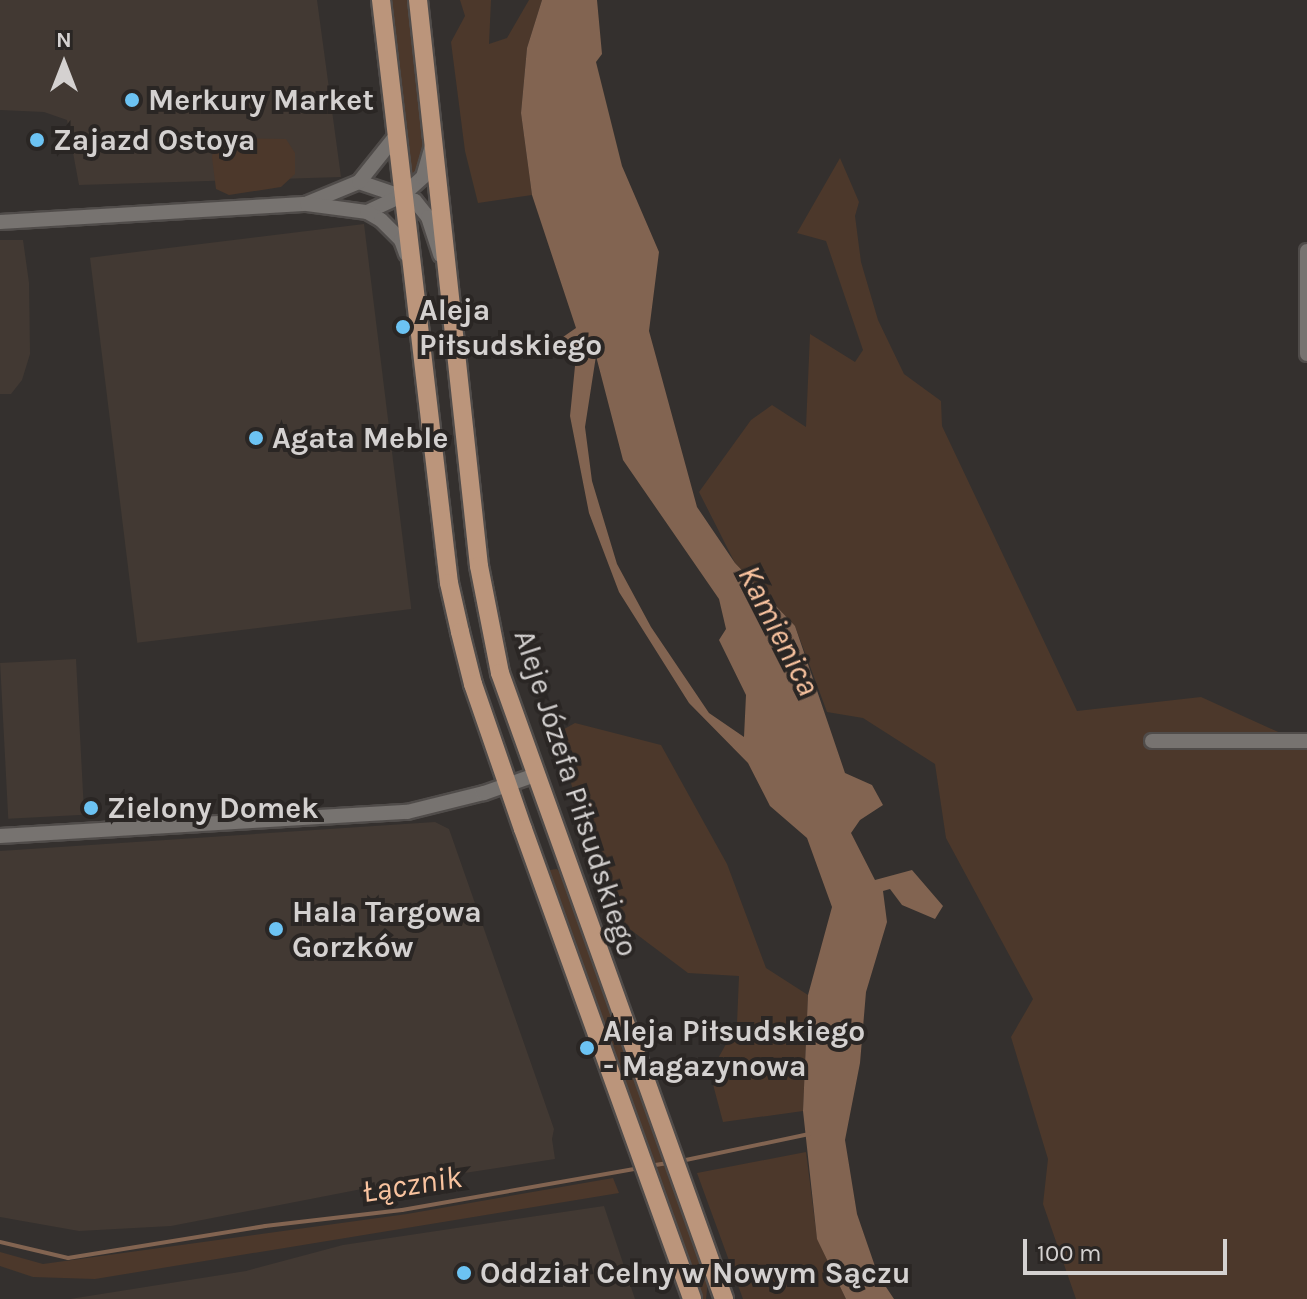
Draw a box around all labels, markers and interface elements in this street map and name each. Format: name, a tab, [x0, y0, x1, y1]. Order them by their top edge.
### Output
north arrow	[24, 24, 104, 104]
text: N	[56, 27, 72, 53]
place label: Merkury Market	[148, 82, 374, 118]
marker: Merkury Market	[123, 91, 141, 109]
place label: Zajazd Ostoya	[53, 122, 256, 158]
marker: Zajazd Ostoya	[28, 131, 46, 149]
place label: Aleja Piłsudskiego	[419, 292, 602, 362]
marker: Aleja Piłsudskiego	[394, 318, 412, 336]
place label: Agata Meble	[272, 420, 448, 456]
marker: Agata Meble	[247, 429, 265, 447]
water label: Kamienica	[729, 559, 827, 703]
street label: Aleje Józefa Piłsudskiego	[506, 625, 646, 961]
place label: Zielony Domek	[107, 790, 319, 826]
marker: Zielony Domek	[82, 799, 100, 817]
place label: Hala Targowa Gorzków	[292, 894, 482, 964]
marker: Hala Targowa Gorzków	[267, 920, 285, 938]
place label: Aleja Piłsudskiego - Magazynowa	[603, 1013, 865, 1084]
marker: Aleja Piłsudskiego - Magazynowa	[578, 1039, 596, 1057]
water label: Łącznik	[359, 1158, 465, 1212]
scale bar	[1027, 1223, 1231, 1273]
text: 100 m	[1037, 1239, 1102, 1267]
place label: Oddział Celny w Nowym Sączu	[480, 1255, 911, 1291]
marker: Oddział Celny w Nowym Sączu	[455, 1264, 473, 1282]

